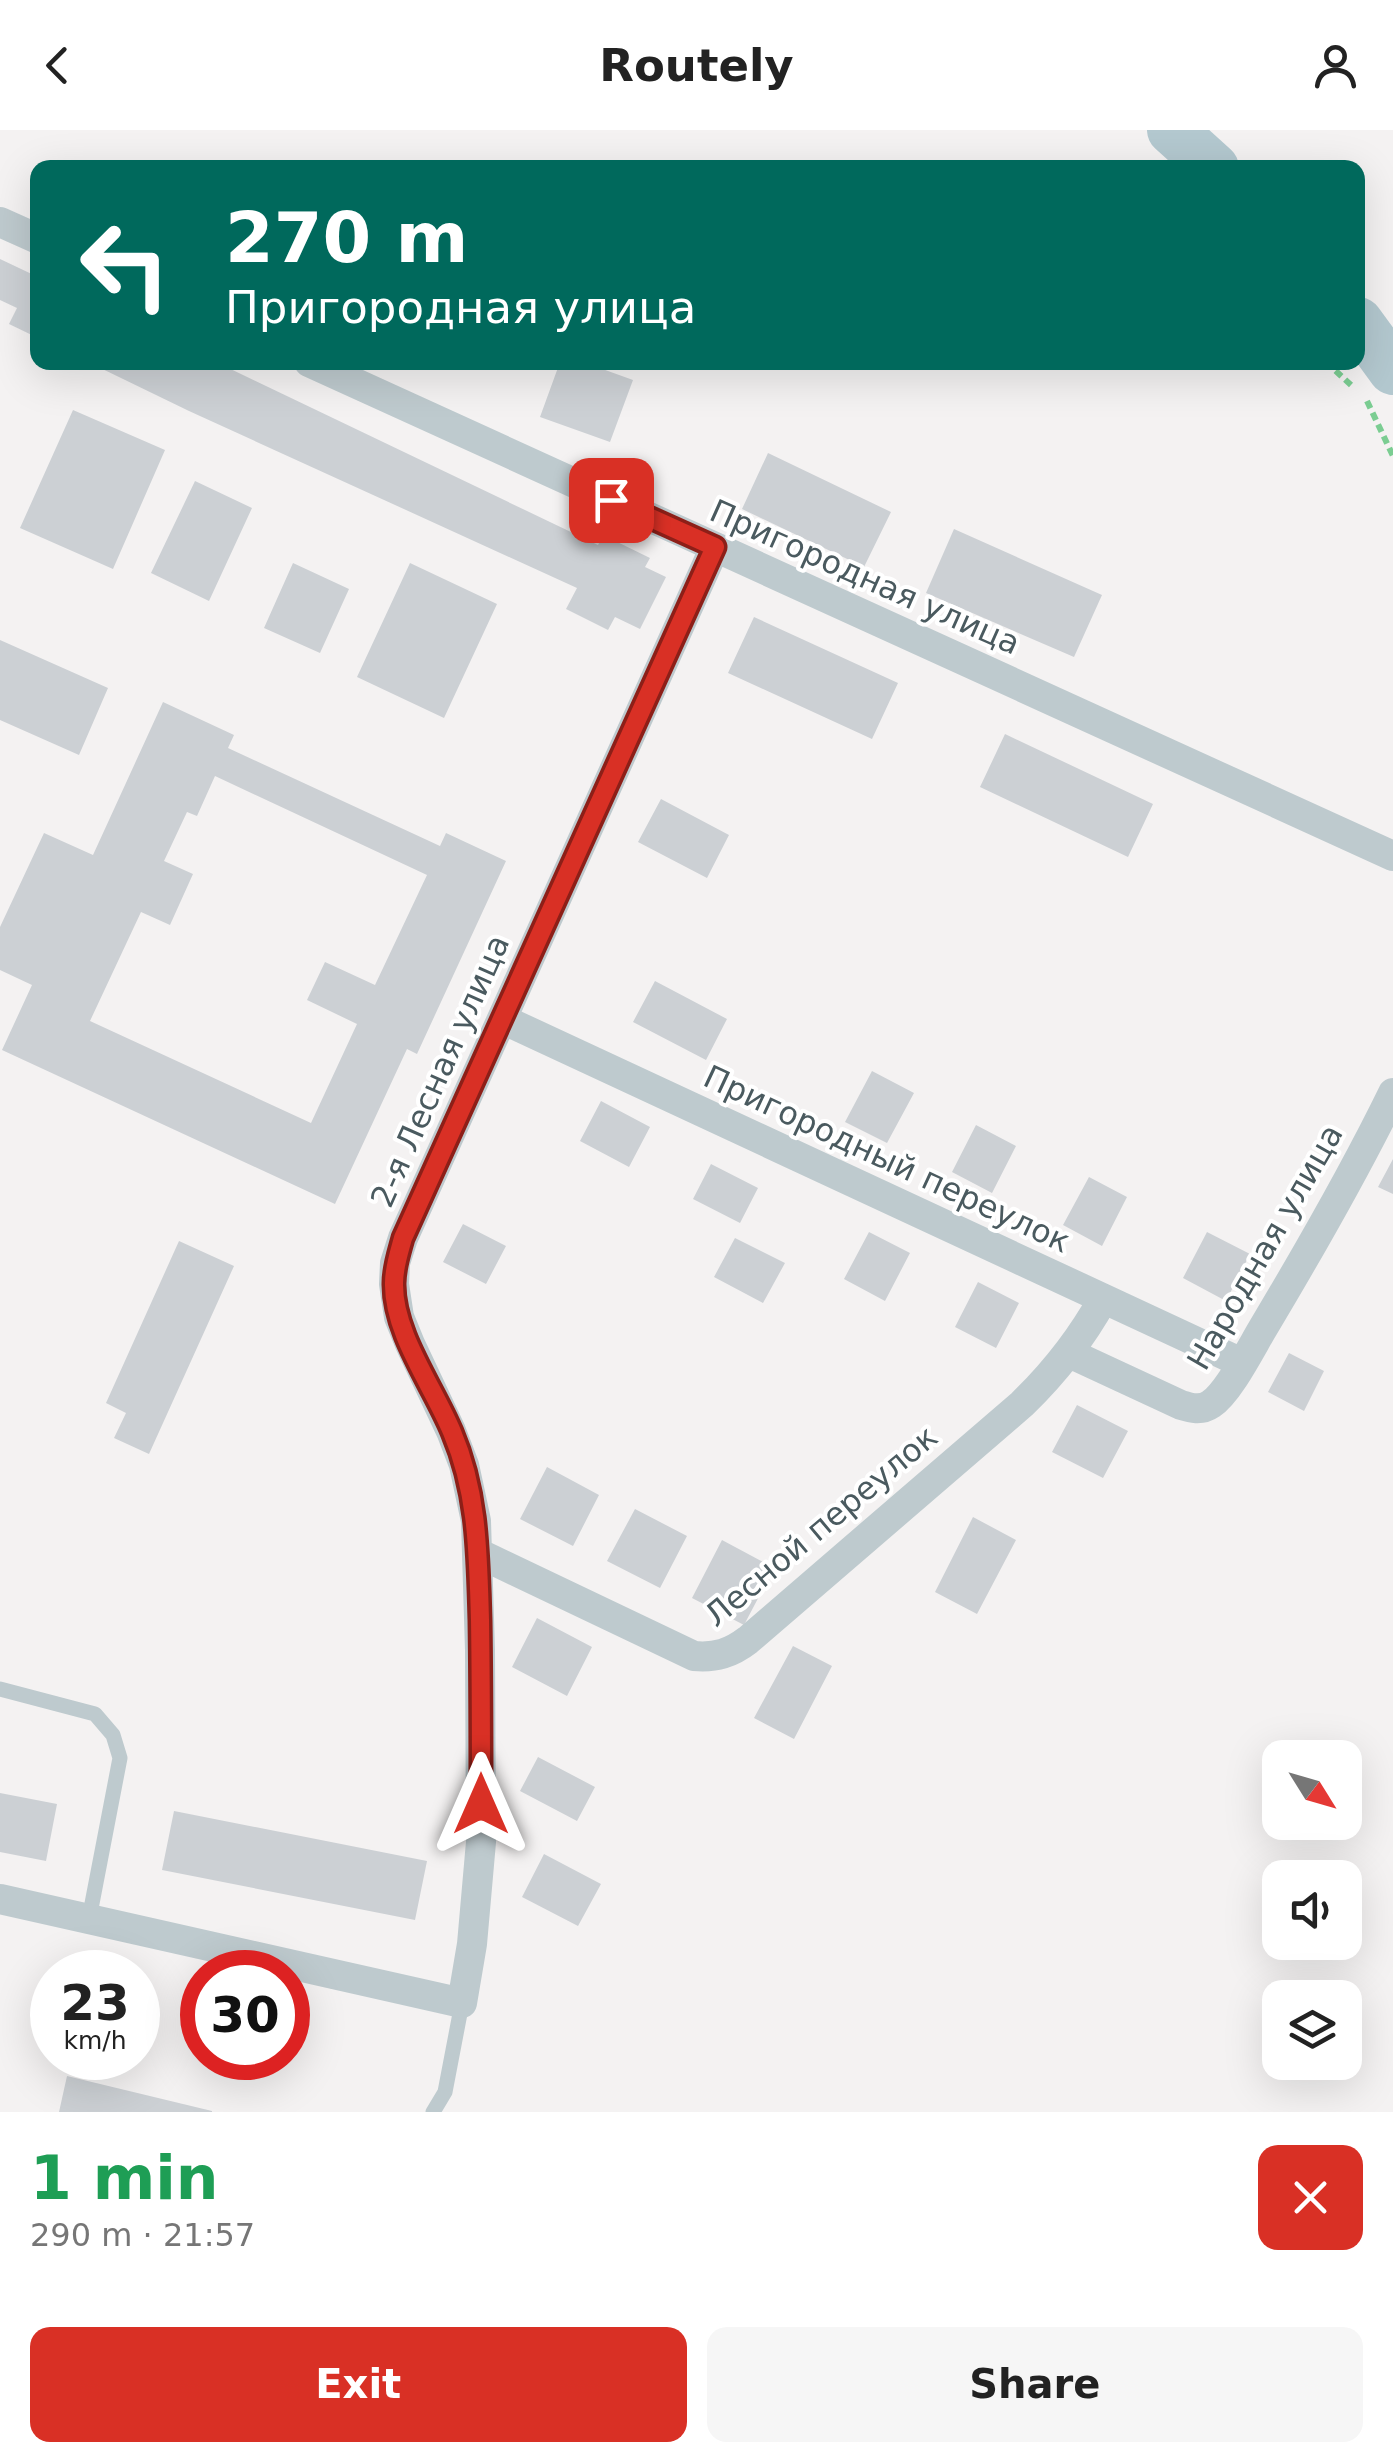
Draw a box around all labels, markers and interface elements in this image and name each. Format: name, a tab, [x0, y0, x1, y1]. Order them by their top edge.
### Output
icon: back	[30, 38, 85, 93]
icon: person	[1308, 38, 1363, 93]
text: Routely	[599, 39, 794, 92]
text: 270 m	[225, 197, 468, 279]
icon: left	[60, 200, 190, 330]
text: Пригородная улица	[225, 281, 696, 334]
pin	[569, 458, 654, 543]
icon: arrive	[584, 473, 639, 528]
street label: Пригородная улица	[704, 491, 1026, 663]
street label: 2-я Лесная улица	[363, 929, 517, 1213]
street label: Пригородный переулок	[698, 1057, 1076, 1261]
street label: Народная улица	[1179, 1117, 1351, 1377]
street label: Лесной переулок	[697, 1418, 945, 1634]
north arrow	[1262, 1740, 1362, 1840]
map controls	[1262, 1740, 1362, 2080]
position arrow	[429, 1752, 533, 1856]
button: sound	[1262, 1860, 1362, 1960]
speed limit sign: 30	[180, 1950, 310, 2080]
text: 23	[60, 1974, 130, 2032]
button: layers	[1262, 1980, 1362, 2080]
text: km/h	[63, 2026, 127, 2055]
text: 1 min	[30, 2143, 218, 2213]
button: close	[1258, 2145, 1363, 2250]
text: 290 m · 21:57	[30, 2216, 255, 2254]
button: Exit	[30, 2327, 687, 2442]
button: Share	[707, 2327, 1363, 2442]

